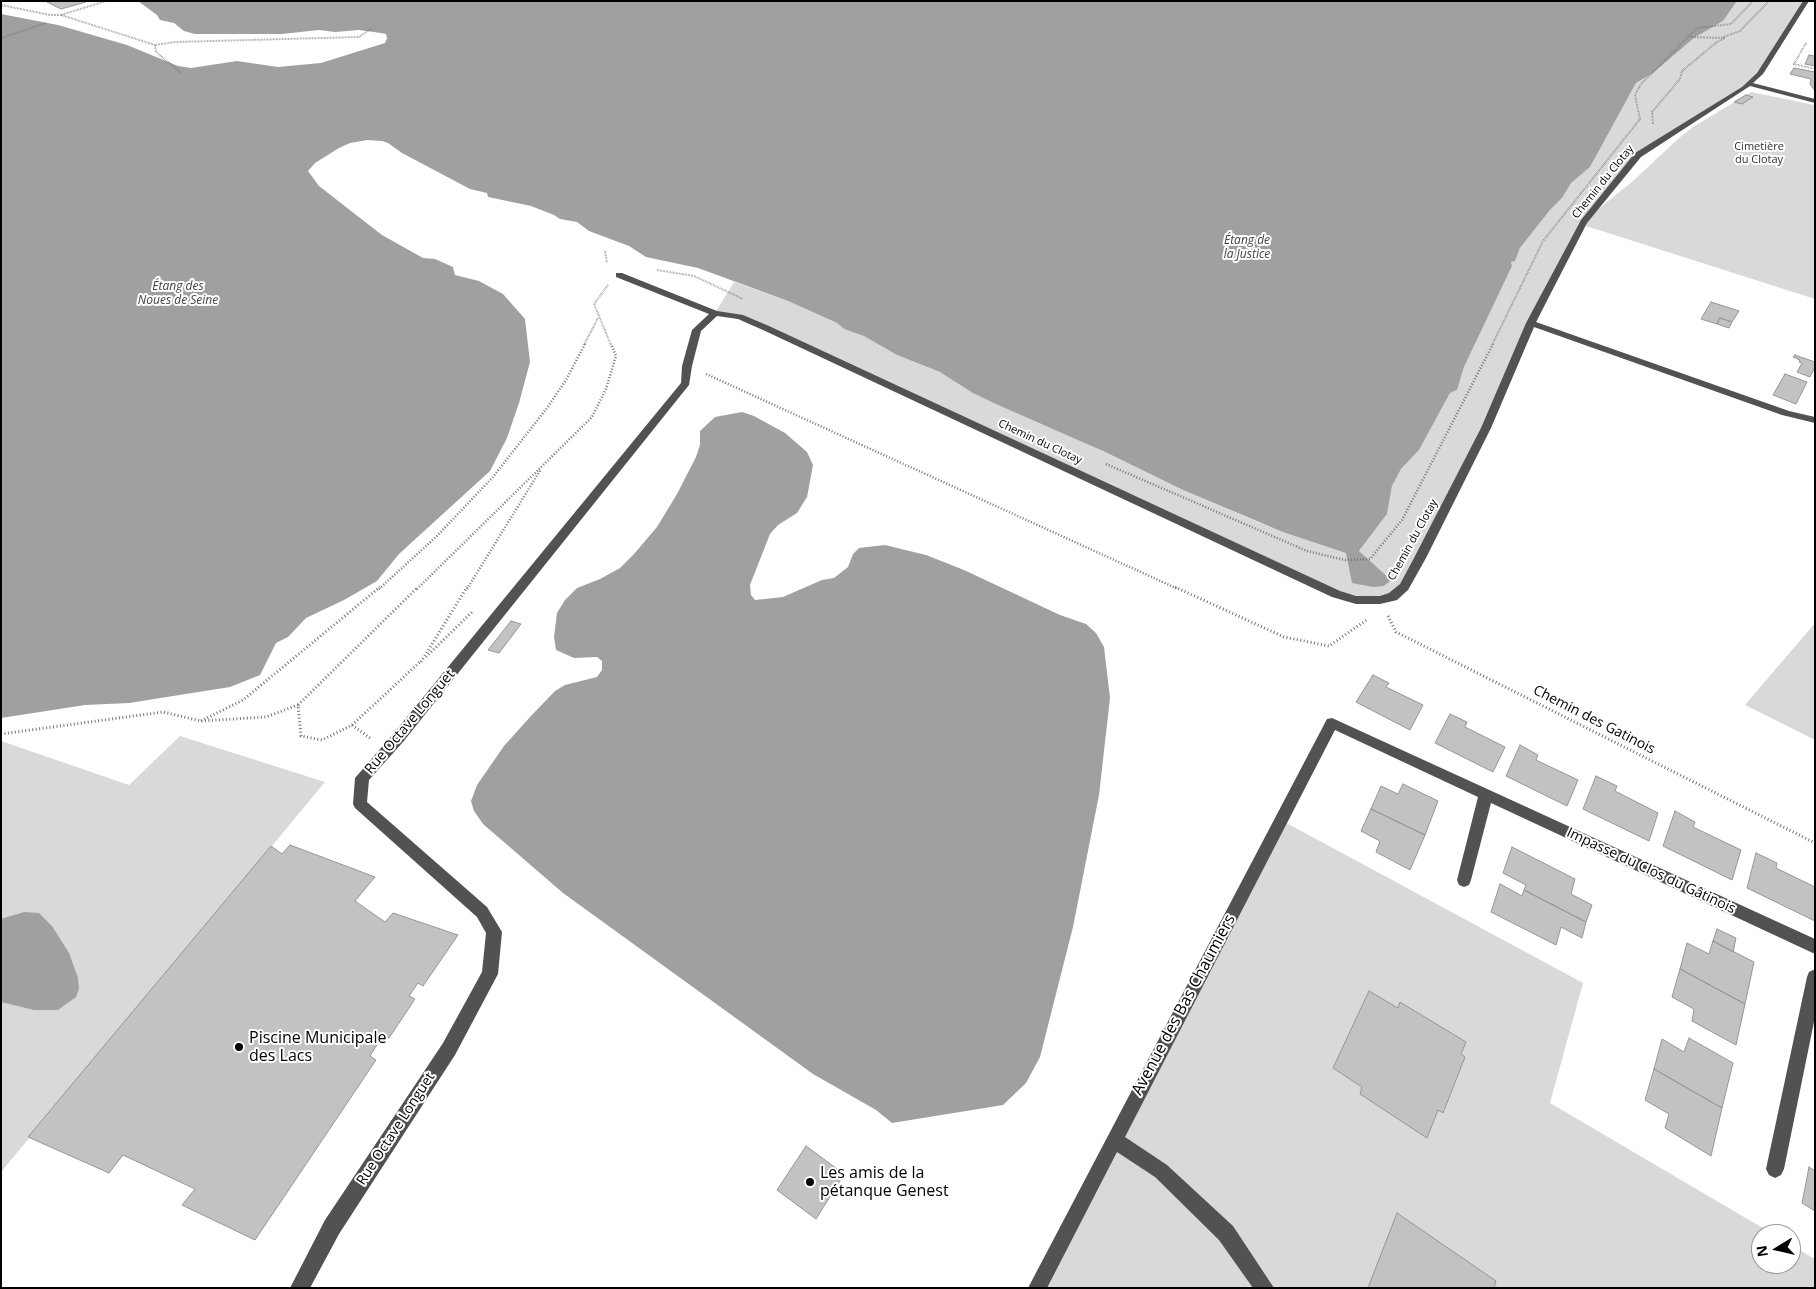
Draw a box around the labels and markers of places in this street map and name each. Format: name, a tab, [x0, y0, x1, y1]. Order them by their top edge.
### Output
place label: Piscine Municipale des Lacs	[249, 1028, 386, 1066]
marker: Piscine Municipale des Lacs	[233, 1041, 245, 1053]
place label: Les amis de la pétanque Genest	[820, 1163, 949, 1201]
marker: Les amis de la pétanque Genest	[804, 1176, 816, 1188]

